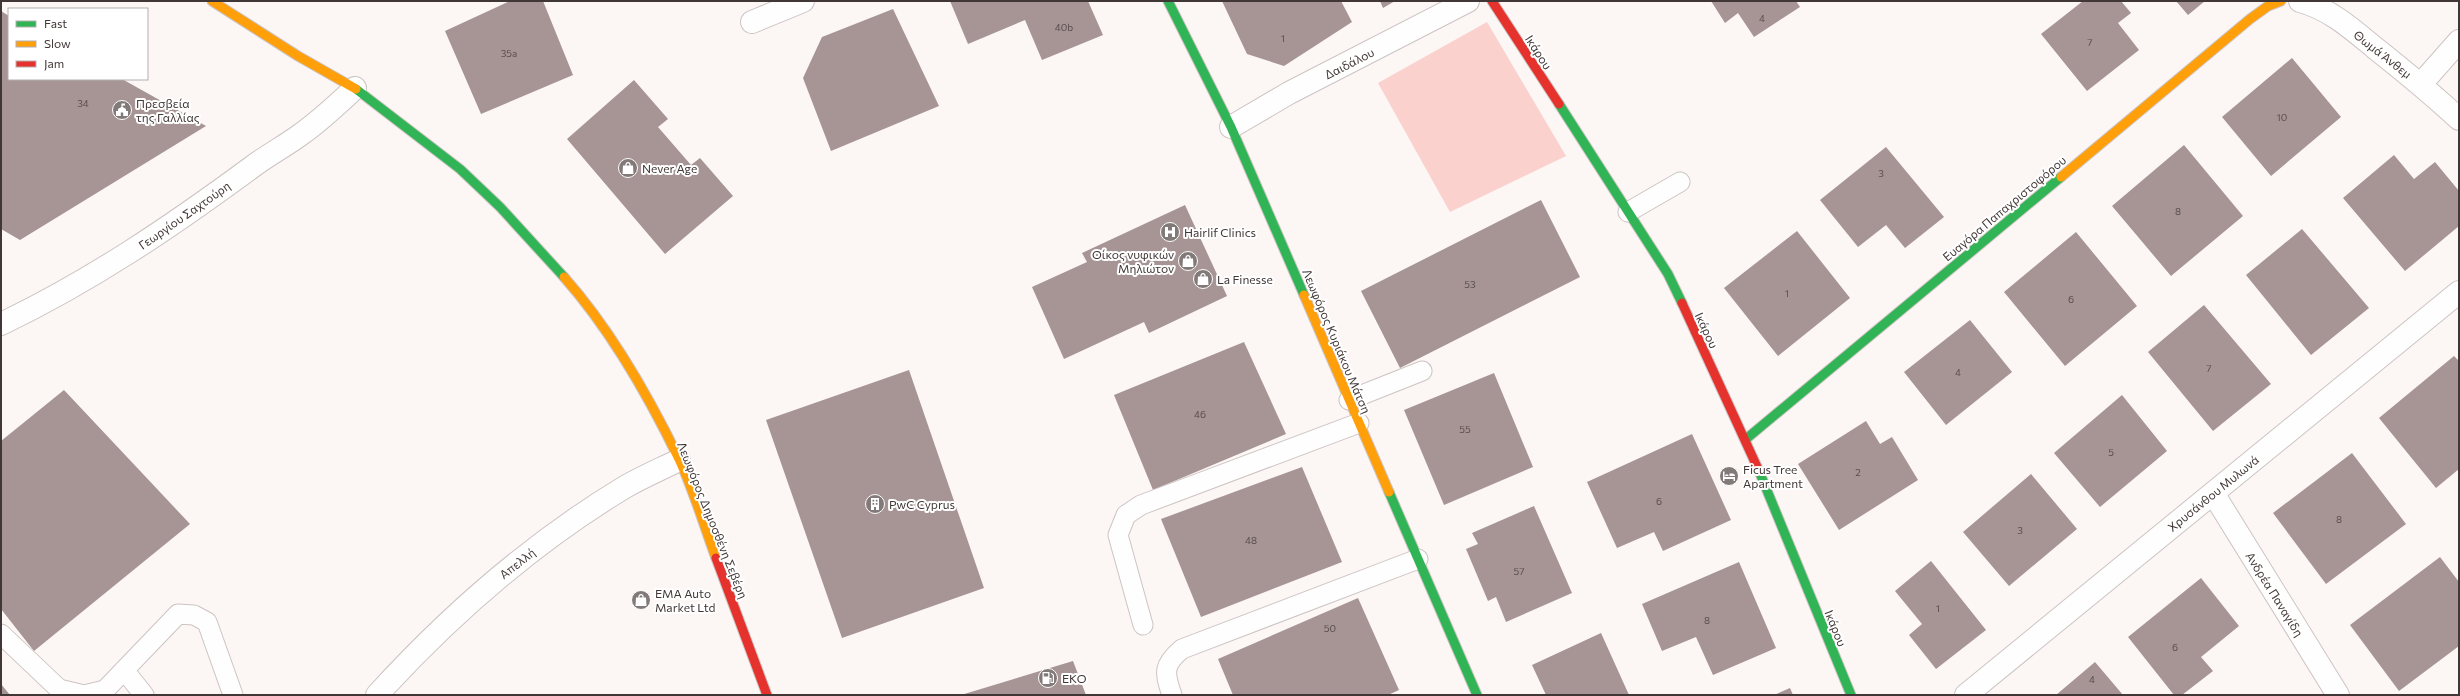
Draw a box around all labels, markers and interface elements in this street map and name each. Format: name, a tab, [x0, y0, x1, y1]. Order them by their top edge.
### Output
legend	[8, 8, 148, 80]
house number: 4	[1759, 12, 1765, 24]
text: Fast	[44, 16, 67, 30]
house number: 40b	[1055, 21, 1073, 33]
street label: Θωμά Άνθεμ	[2351, 27, 2415, 81]
house number: 1	[1281, 32, 1285, 44]
street label: Ικάρου	[1523, 32, 1555, 72]
text: Slow	[44, 36, 71, 50]
house number: 7	[2087, 36, 2093, 48]
street label: Δαιδάλου	[1322, 44, 1376, 82]
house number: 35a	[501, 47, 517, 59]
text: Jam	[44, 56, 64, 71]
place label: Πρεσβεία της Γαλλίας	[136, 96, 200, 124]
house number: 34	[77, 97, 89, 109]
public building icon: Πρεσβεία της Γαλλίας	[111, 99, 133, 121]
house number: 10	[2277, 111, 2287, 123]
street label: Ευαγόρα Παπαχριστοφόρου	[1940, 152, 2069, 264]
shop icon: Never Age	[617, 157, 639, 179]
place label: Never Age	[642, 161, 697, 175]
house number: 3	[1878, 167, 1884, 179]
street label: Γεωργίου Σαχτούρη	[135, 178, 233, 252]
house number: 8	[2175, 205, 2181, 217]
hospital icon: Hairlif Clinics	[1159, 221, 1181, 243]
place label: Hairlif Clinics	[1184, 225, 1256, 239]
place label: Οίκος νυφικών Μηλιώτον	[1092, 247, 1174, 275]
shop icon: Οίκος νυφικών Μηλιώτον	[1177, 250, 1199, 272]
street label: Λεωφόρος Κυριάκου Μάτση	[1300, 267, 1374, 415]
shop icon: La Finesse	[1192, 268, 1214, 290]
place label: La Finesse	[1217, 272, 1273, 286]
house number: 53	[1464, 278, 1476, 290]
house number: 1	[1785, 287, 1789, 299]
house number: 6	[2068, 293, 2074, 305]
street label: Ικάρου	[1693, 310, 1721, 350]
house number: 7	[2206, 362, 2212, 374]
house number: 4	[1955, 366, 1961, 378]
house number: 46	[1194, 408, 1206, 420]
house number: 55	[1459, 423, 1471, 435]
street label: Λεωφόρος Δημοσθένη Σεβέρη	[675, 440, 751, 600]
house number: 5	[2108, 446, 2114, 458]
street label: Χρυσάνθου Μυλωνά	[2165, 452, 2261, 534]
place label: Ficus Tree Apartment	[1743, 462, 1803, 490]
hotel icon: Ficus Tree Apartment	[1718, 465, 1740, 487]
house number: 2	[1855, 466, 1861, 478]
building icon: PwC Cyprus	[864, 493, 886, 515]
house number: 6	[1656, 495, 1662, 507]
place label: PwC Cyprus	[889, 497, 955, 511]
house number: 8	[2336, 513, 2342, 525]
house number: 3	[2017, 524, 2023, 536]
house number: 48	[1245, 534, 1257, 546]
street label: Απελλή	[496, 545, 538, 581]
street label: Ανδρέα Παναγίδη	[2243, 549, 2307, 639]
house number: 57	[1513, 565, 1525, 577]
place label: EMA Auto Market Ltd	[655, 586, 715, 614]
shop icon: EMA Auto Market Ltd	[630, 589, 652, 611]
house number: 1	[1936, 602, 1940, 614]
street label: Ικάρου	[1822, 608, 1850, 648]
house number: 8	[1704, 614, 1710, 626]
house number: 50	[1324, 622, 1336, 634]
house number: 6	[2172, 641, 2178, 653]
fuel station icon: EKO	[1037, 667, 1059, 689]
place label: EKO	[1062, 671, 1087, 685]
house number: 4	[2089, 673, 2095, 685]

